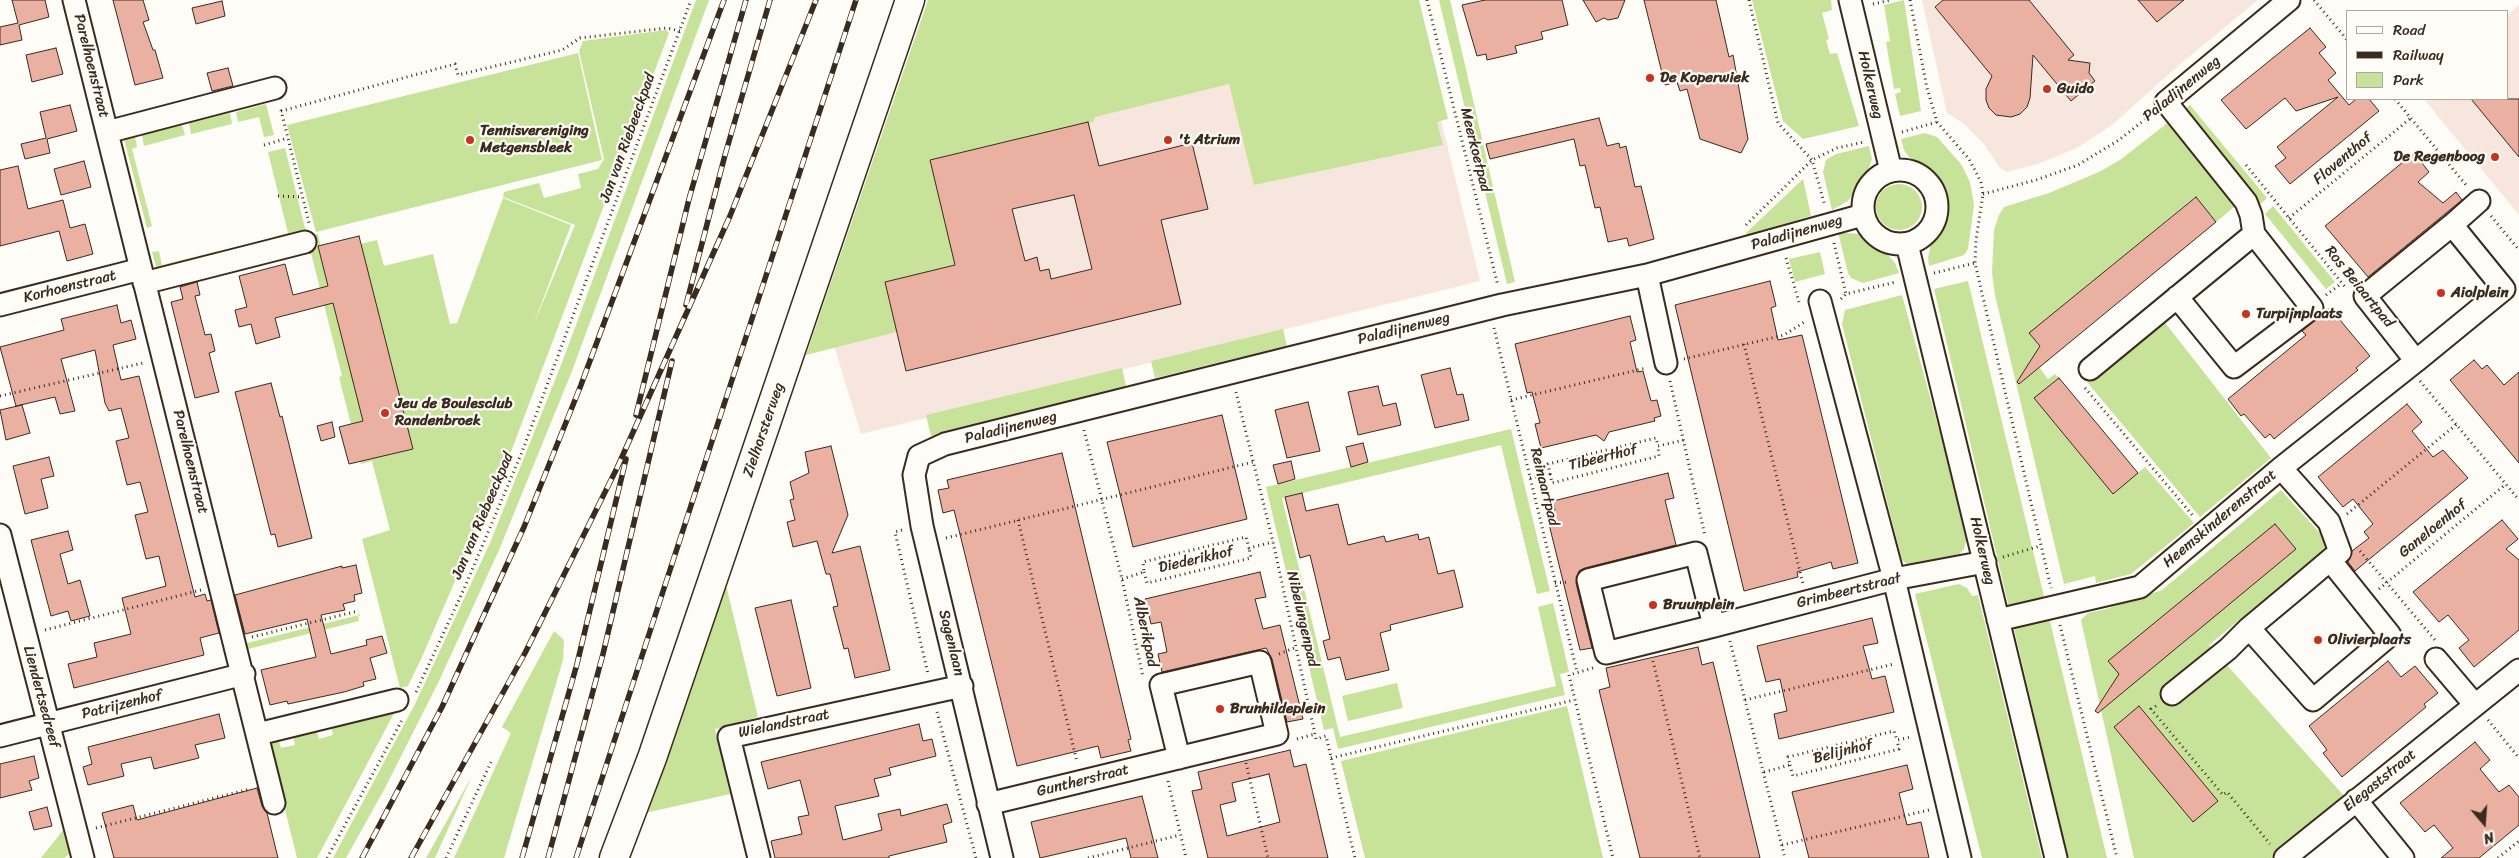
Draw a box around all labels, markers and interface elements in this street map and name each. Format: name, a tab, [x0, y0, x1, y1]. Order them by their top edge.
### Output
legend	[2346, 10, 2509, 100]
street label: Parelhoenstraat	[69, 12, 113, 120]
text: Road	[2393, 17, 2425, 43]
text: Railway	[2393, 42, 2444, 68]
street label: Holkerweg	[1853, 49, 1887, 121]
street label: Paladijnenweg	[2140, 52, 2224, 126]
text: Park	[2393, 67, 2424, 93]
place label: De Koperwiek	[1660, 69, 1749, 87]
street label: Jan van Riebeeckpad	[596, 71, 660, 205]
marker: De Koperwiek	[1644, 72, 1656, 84]
place label: Guido	[2057, 80, 2094, 98]
marker: Guido	[2041, 83, 2053, 95]
street label: Meerkoetpad	[1456, 106, 1494, 194]
place label: Tennisvereniging Metgensbleek	[480, 122, 589, 157]
street label: Floventhof	[2310, 129, 2376, 189]
place label: 't Atrium	[1178, 131, 1240, 149]
marker: Tennisvereniging Metgensbleek	[464, 134, 476, 146]
marker: 't Atrium	[1162, 134, 1174, 146]
place label: De Regenboog	[2394, 148, 2485, 166]
marker: De Regenboog	[2489, 151, 2501, 163]
street label: Paladijnenweg	[1749, 211, 1845, 255]
street label: Ros Beiaartpad	[2321, 242, 2397, 332]
street label: Korhoenstraat	[22, 267, 118, 307]
place label: Aiolplein	[2451, 284, 2509, 302]
marker: Aiolplein	[2435, 287, 2447, 299]
place label: Turpijnplaats	[2256, 305, 2342, 323]
marker: Turpijnplaats	[2240, 308, 2252, 320]
street label: Paladijnenweg	[1356, 309, 1452, 349]
street label: Zielhorsterweg	[739, 380, 789, 480]
place label: Jeu de Boulesclub Randenbroek	[395, 395, 513, 430]
marker: Jeu de Boulesclub Randenbroek	[379, 407, 391, 419]
street label: Parelhoenstraat	[168, 408, 212, 516]
street label: Paladijnenweg	[963, 408, 1059, 448]
street label: Tibeerthof	[1567, 441, 1639, 475]
street label: Reinaartpad	[1526, 446, 1562, 528]
street label: Jan van Riebeeckpad	[448, 450, 518, 582]
street label: Heemskinderenstraat	[2159, 466, 2281, 572]
street label: Ganeloenhof	[2395, 496, 2471, 562]
street label: Holkerweg	[1965, 515, 1999, 587]
street label: Diederikhof	[1157, 543, 1235, 577]
street label: Nibelungenpad	[1282, 569, 1322, 669]
street label: Grimbeertstraat	[1795, 569, 1903, 613]
street label: Alberikpad	[1129, 595, 1161, 669]
place label: Bruunplein	[1663, 596, 1734, 614]
marker: Bruunplein	[1647, 599, 1659, 611]
street label: Sagenlaan	[934, 608, 968, 678]
place label: Olivierplaats	[2328, 631, 2411, 649]
marker: Olivierplaats	[2312, 634, 2324, 646]
street label: Liendertsedreef	[19, 644, 63, 750]
street label: Patrijzenhof	[80, 686, 164, 724]
place label: Brunhildeplein	[1230, 700, 1325, 718]
marker: Brunhildeplein	[1214, 703, 1226, 715]
street label: Wielandstraat	[737, 706, 831, 742]
street label: Belijnhof	[1812, 736, 1874, 768]
street label: Elegaststraat	[2340, 746, 2420, 816]
street label: Guntherstraat	[1035, 761, 1131, 801]
north arrow	[2459, 798, 2509, 848]
text: N	[2480, 824, 2497, 851]

